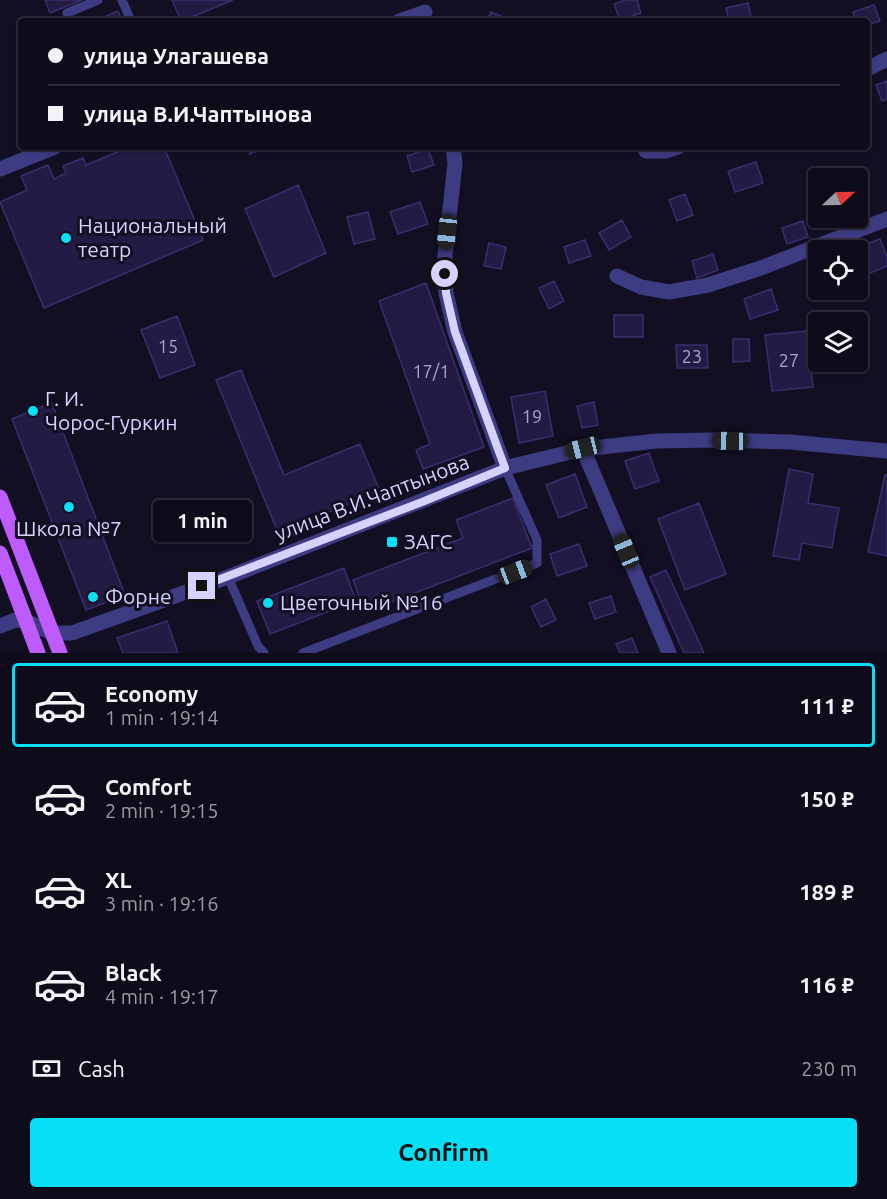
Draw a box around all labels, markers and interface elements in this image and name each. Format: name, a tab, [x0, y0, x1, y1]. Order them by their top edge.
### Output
text: улица Улагашева	[84, 43, 269, 68]
text: улица В.И.Чаптынова	[84, 101, 312, 126]
north arrow	[808, 168, 868, 228]
map controls	[808, 168, 868, 372]
place label: Национальный театр	[78, 213, 227, 261]
car	[436, 213, 458, 251]
marker: Национальный театр	[59, 231, 73, 245]
button: locate	[808, 240, 868, 300]
route start	[431, 260, 458, 287]
button: layers	[808, 312, 868, 372]
house number: 15	[158, 336, 178, 356]
house number: 23	[682, 346, 702, 366]
house number: 27	[779, 350, 799, 370]
house number: 17/1	[412, 361, 450, 381]
place label: Г. И. Чорос-Гуркин	[45, 386, 178, 434]
marker: Г. И. Чорос-Гуркин	[26, 404, 40, 418]
house number: 19	[522, 406, 542, 426]
car	[712, 432, 748, 450]
car	[563, 435, 603, 461]
street label: улица В.И.Чаптынова	[271, 449, 472, 545]
callout: 1 min	[152, 499, 252, 541]
marker: Школа №7	[62, 500, 76, 514]
text: 1 min	[177, 509, 228, 532]
place label: Школа №7	[16, 516, 122, 540]
place label: ЗАГС	[404, 529, 453, 553]
car	[611, 531, 641, 571]
marker: ЗАГС	[385, 535, 399, 549]
car	[495, 557, 535, 587]
route end	[188, 572, 215, 599]
place label: Форне	[105, 584, 172, 608]
marker: Форне	[86, 590, 100, 604]
place label: Цветочный №16	[280, 590, 443, 614]
marker: Цветочный №16	[261, 596, 275, 610]
icon: car	[33, 678, 87, 732]
text: Economy	[105, 681, 198, 706]
text: 111 ₽	[799, 693, 854, 718]
text: 1 min · 19:14	[105, 706, 219, 729]
icon: car	[33, 771, 87, 825]
text: Comfort	[105, 774, 192, 799]
text: 150 ₽	[799, 786, 854, 811]
text: 2 min · 19:15	[105, 799, 219, 822]
icon: car	[33, 864, 87, 918]
text: XL	[105, 867, 132, 892]
text: 189 ₽	[799, 879, 854, 904]
text: 3 min · 19:16	[105, 892, 219, 915]
icon: car	[33, 957, 87, 1011]
text: Black	[105, 960, 162, 985]
text: 116 ₽	[799, 972, 854, 997]
text: 4 min · 19:17	[105, 985, 219, 1008]
icon: cash	[30, 1052, 63, 1085]
text: Cash	[78, 1056, 125, 1081]
text: 230 m	[801, 1057, 857, 1080]
button: Confirm	[30, 1118, 857, 1187]

